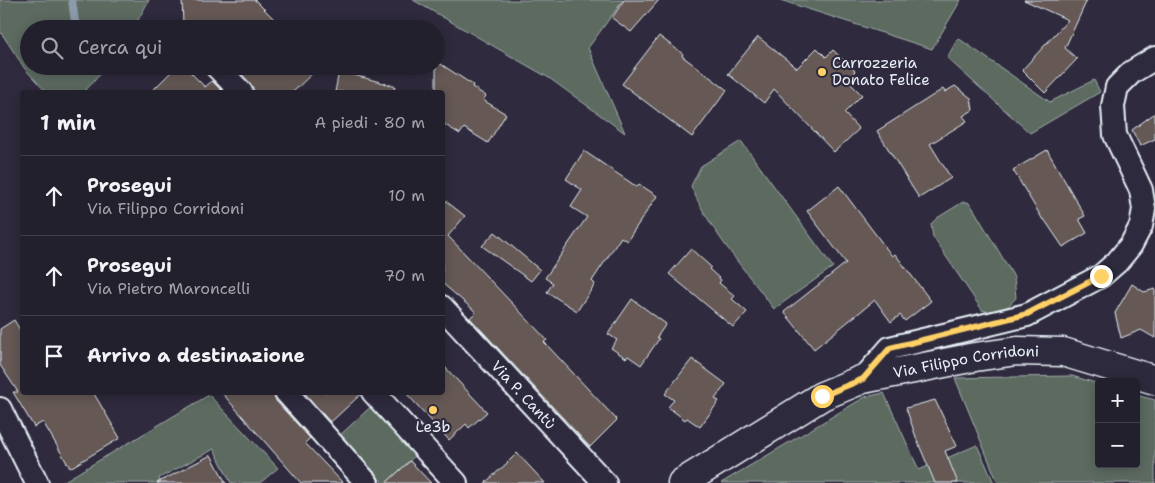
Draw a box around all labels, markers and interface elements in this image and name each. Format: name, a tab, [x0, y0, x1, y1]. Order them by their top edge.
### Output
search box	[20, 20, 445, 75]
icon: search	[38, 34, 66, 62]
text: Cerca qui	[78, 35, 162, 60]
place label: Carrozzeria Donato Felice	[832, 53, 930, 90]
marker: Carrozzeria Donato Felice	[816, 66, 828, 78]
text: 1 min	[40, 109, 96, 137]
text: A piedi · 80 m	[315, 112, 425, 133]
text: Prosegui	[87, 173, 172, 198]
icon: ahead	[40, 182, 68, 210]
text: 10 m	[388, 185, 425, 206]
text: Via Filippo Corridoni	[87, 198, 244, 219]
text: Prosegui	[87, 253, 172, 278]
icon: ahead	[40, 262, 68, 290]
text: 70 m	[384, 265, 425, 286]
route end	[1090, 265, 1113, 288]
text: Via Pietro Maroncelli	[87, 278, 250, 299]
street label: Via Filippo Corridoni	[891, 341, 1039, 383]
icon: arrive	[40, 342, 68, 370]
text: Arrivo a destinazione	[87, 343, 305, 368]
street label: Via P. Cantù	[487, 356, 560, 434]
map controls	[1095, 378, 1140, 468]
button: +	[1095, 378, 1140, 423]
route start	[811, 385, 834, 408]
marker: Le3b	[427, 404, 439, 416]
place label: Le3b	[416, 417, 450, 437]
button: −	[1095, 423, 1140, 468]

